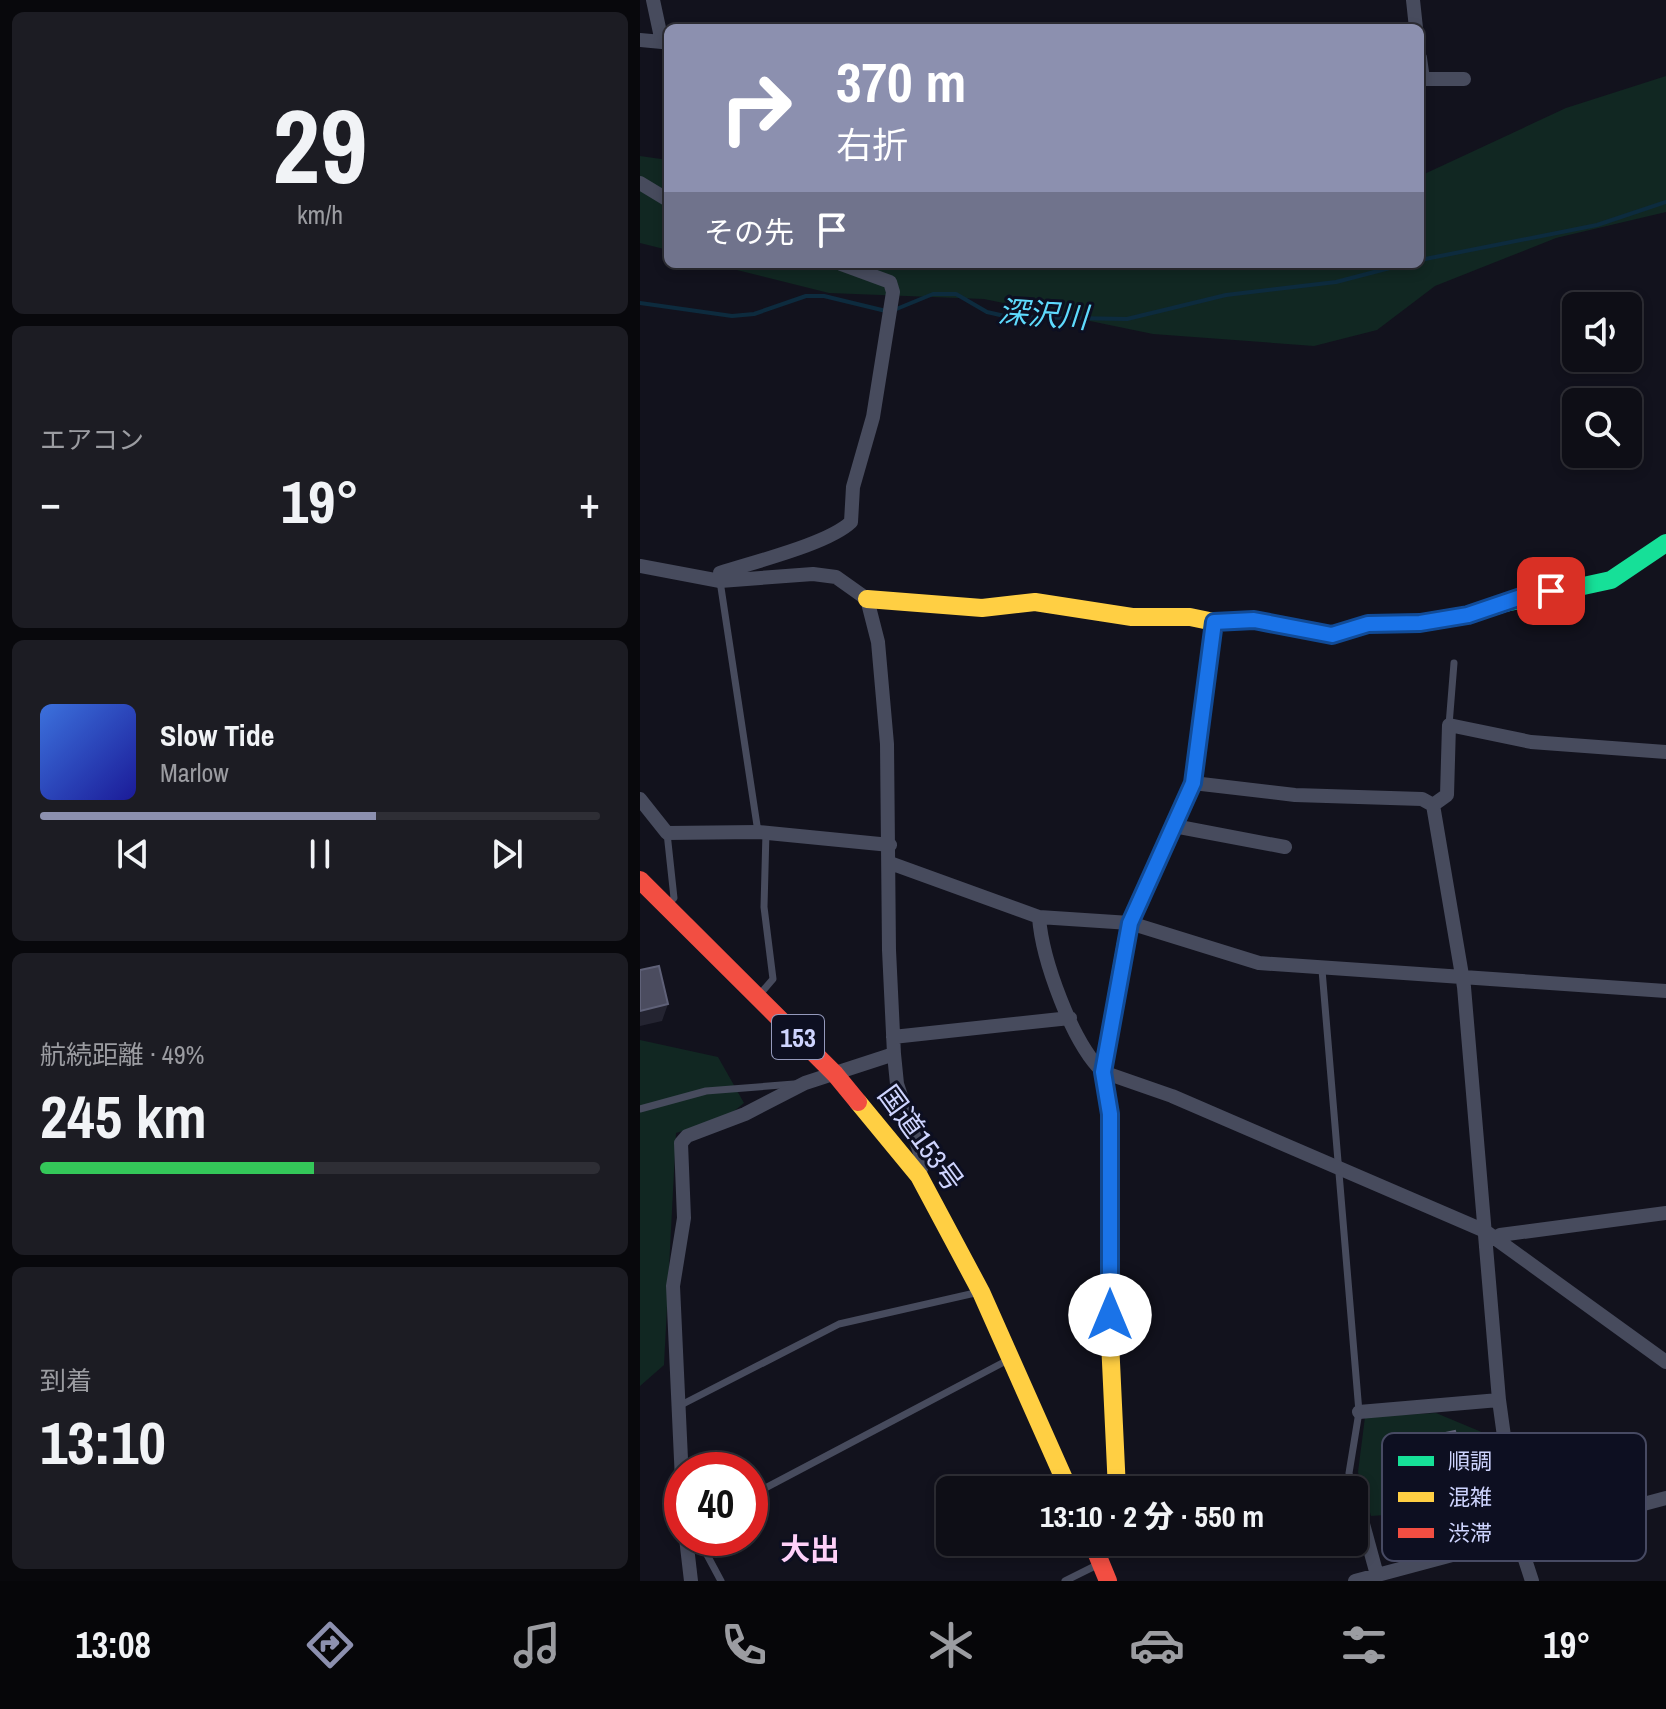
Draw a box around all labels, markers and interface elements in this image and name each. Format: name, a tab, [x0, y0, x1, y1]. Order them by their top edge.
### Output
text: 370 m	[836, 44, 966, 119]
icon: right	[704, 56, 808, 160]
text: 29	[273, 75, 367, 215]
text: 右折	[836, 121, 908, 169]
text: km/h	[297, 197, 343, 232]
icon: arrive	[810, 208, 854, 252]
text: その先	[704, 212, 794, 252]
water label: 深沢川	[997, 291, 1092, 337]
map controls	[1562, 292, 1642, 468]
button: sound	[1562, 292, 1642, 372]
button: search	[1562, 388, 1642, 468]
text: エアコン	[40, 422, 144, 457]
text: 19°	[281, 461, 359, 542]
text: −	[40, 472, 61, 532]
text: +	[579, 472, 600, 532]
pin	[1517, 557, 1585, 625]
icon: arrive	[1529, 569, 1573, 613]
text: Slow Tide	[160, 715, 274, 755]
text: Marlow	[160, 755, 229, 790]
icon: previous	[111, 832, 155, 876]
icon: pause	[298, 832, 342, 876]
icon: next	[485, 832, 529, 876]
road number: 153	[772, 1015, 824, 1059]
text: 航続距離 · 49%	[40, 1037, 204, 1072]
text: 245 km	[40, 1076, 207, 1157]
street label: 国道153号	[870, 1077, 972, 1199]
position arrow	[1068, 1273, 1152, 1357]
text: 到着	[40, 1363, 92, 1398]
text: 13:10	[40, 1402, 166, 1483]
legend	[1382, 1433, 1646, 1561]
text: 順調	[1448, 1446, 1492, 1476]
speed limit sign: 40	[664, 1452, 768, 1556]
text: 混雑	[1448, 1482, 1492, 1512]
text: 13:10 · 2 分 · 550 m	[1040, 1496, 1264, 1536]
text: 渋滞	[1448, 1518, 1492, 1548]
district label: 大出	[780, 1529, 840, 1569]
icon: directions	[302, 1617, 358, 1673]
icon: music	[509, 1617, 565, 1673]
icon: phone	[716, 1617, 772, 1673]
icon: climate	[923, 1617, 979, 1673]
icon: car	[1129, 1617, 1185, 1673]
icon: filters	[1336, 1617, 1392, 1673]
text: 13:08	[75, 1621, 151, 1669]
text: 19°	[1543, 1621, 1591, 1669]

